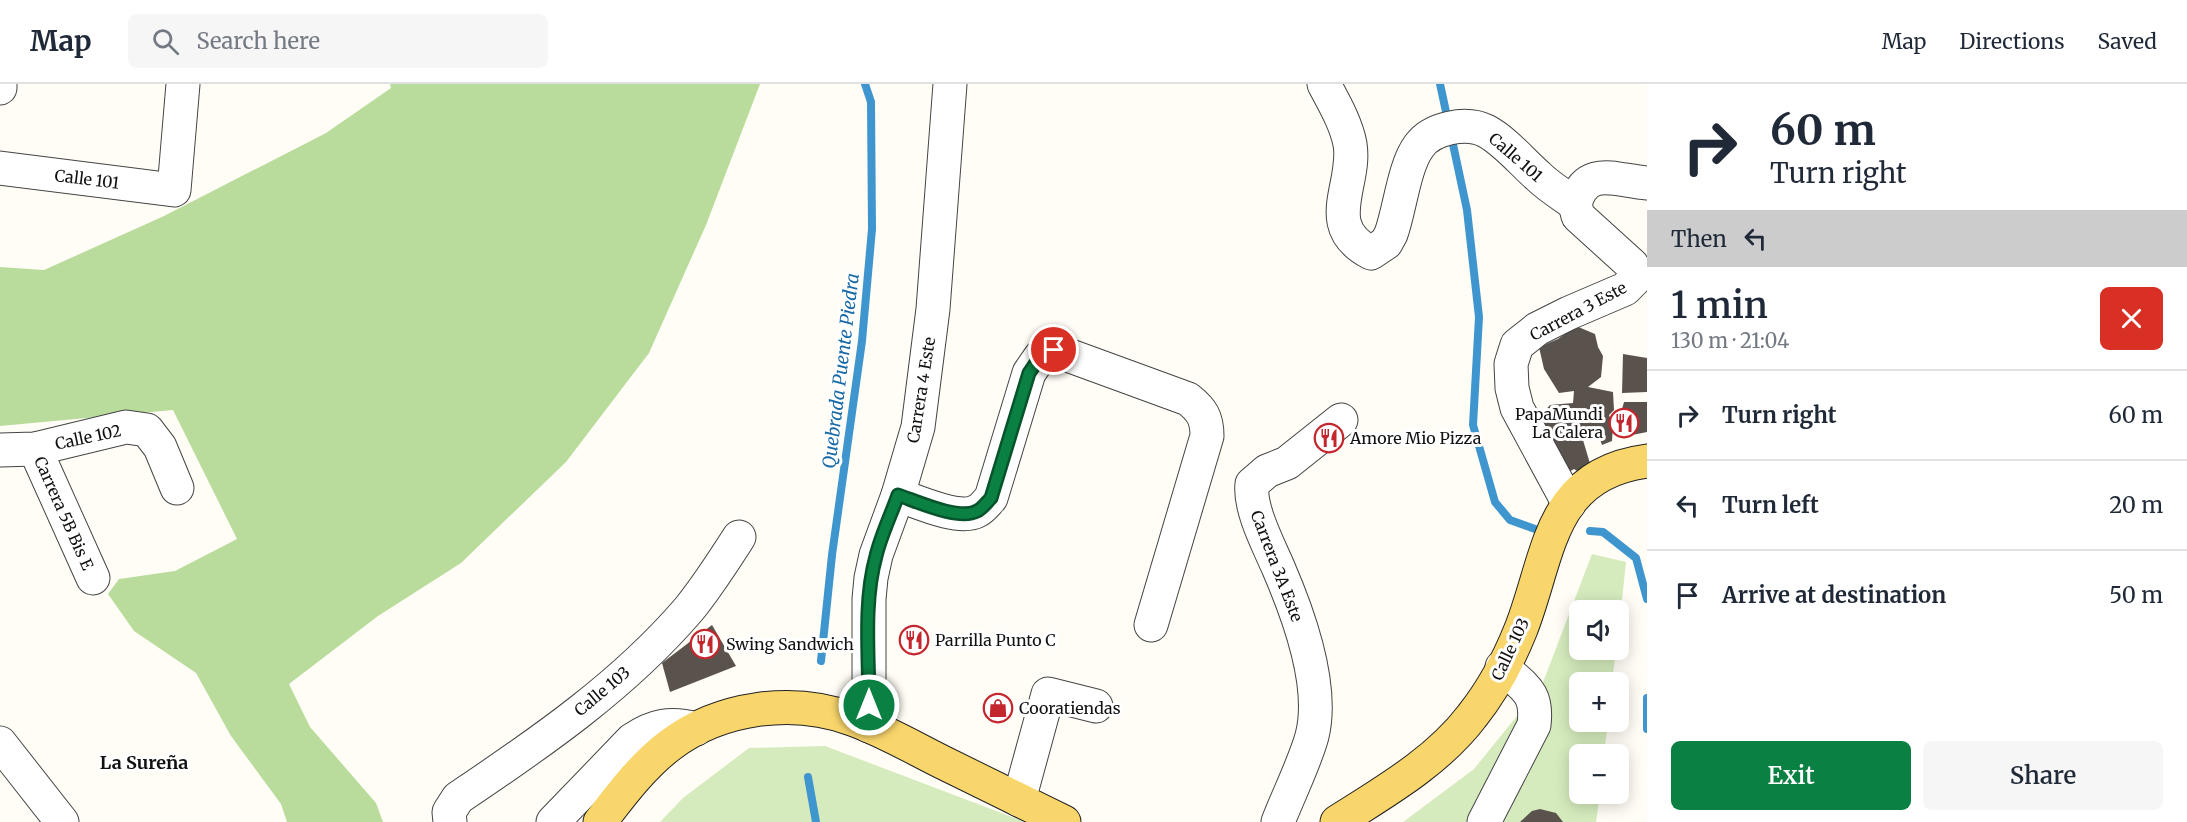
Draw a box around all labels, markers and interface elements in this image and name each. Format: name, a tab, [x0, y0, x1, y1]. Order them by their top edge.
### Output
search box	[128, 14, 548, 68]
text: Map	[30, 23, 92, 59]
icon: search	[149, 25, 182, 58]
text: Search here	[197, 27, 320, 55]
text: Map	[1882, 28, 1926, 55]
text: Directions	[1959, 28, 2064, 55]
text: Saved	[2097, 28, 2157, 55]
text: 60 m	[1770, 104, 1876, 156]
icon: right	[1671, 108, 1749, 186]
street label: Calle 101	[1485, 128, 1547, 186]
text: Turn right	[1770, 156, 1907, 190]
street label: Calle 101	[54, 165, 120, 193]
icon: left	[1739, 222, 1772, 255]
text: Then	[1671, 225, 1727, 253]
water label: Quebrada Puente Piedra	[817, 272, 864, 470]
street label: Carrera 3 Este	[1526, 277, 1630, 345]
text: 1 min	[1671, 283, 1768, 328]
button: close	[2100, 287, 2163, 350]
pin	[1028, 324, 1079, 375]
text: 130 m · 21:04	[1671, 328, 1789, 353]
icon: arrive	[1037, 333, 1070, 366]
street label: Carrera 4 Este	[903, 336, 939, 444]
icon: right	[1671, 399, 1704, 432]
text: Turn right	[1722, 401, 1836, 429]
text: 60 m	[2109, 401, 2163, 429]
place label: PapaMundi La Calera	[1515, 404, 1603, 442]
restaurant icon: PapaMundi La Calera	[1608, 407, 1640, 439]
street label: Calle 102	[53, 420, 123, 454]
restaurant icon: Amore Mio Pizza	[1313, 422, 1345, 454]
place label: Amore Mio Pizza	[1349, 428, 1482, 448]
street label: Carrera 5B Bis E	[30, 453, 98, 574]
icon: left	[1671, 489, 1704, 522]
text: Turn left	[1722, 491, 1819, 519]
text: 20 m	[2109, 491, 2163, 519]
street label: Carrera 3A Este	[1247, 508, 1307, 624]
icon: arrive	[1671, 579, 1704, 612]
text: Arrive at destination	[1722, 581, 1946, 609]
text: 50 m	[2109, 581, 2163, 609]
map controls	[1569, 600, 1629, 804]
button: sound	[1569, 600, 1629, 660]
street label: Calle 103	[1487, 615, 1533, 683]
restaurant icon: Parrilla Punto C	[898, 624, 930, 656]
restaurant icon: Swing Sandwich	[689, 628, 721, 660]
place label: Parrilla Punto C	[935, 630, 1056, 650]
place label: Swing Sandwich	[726, 634, 854, 654]
street label: Calle 103	[570, 662, 634, 720]
button: +	[1569, 672, 1629, 732]
position arrow	[837, 673, 901, 737]
shop icon: Cooratiendas	[982, 692, 1014, 724]
place label: Cooratiendas	[1019, 698, 1121, 718]
button: Exit	[1671, 741, 1911, 810]
button: Share	[1923, 741, 2163, 810]
button: −	[1569, 744, 1629, 804]
district label: La Sureña	[100, 751, 188, 774]

